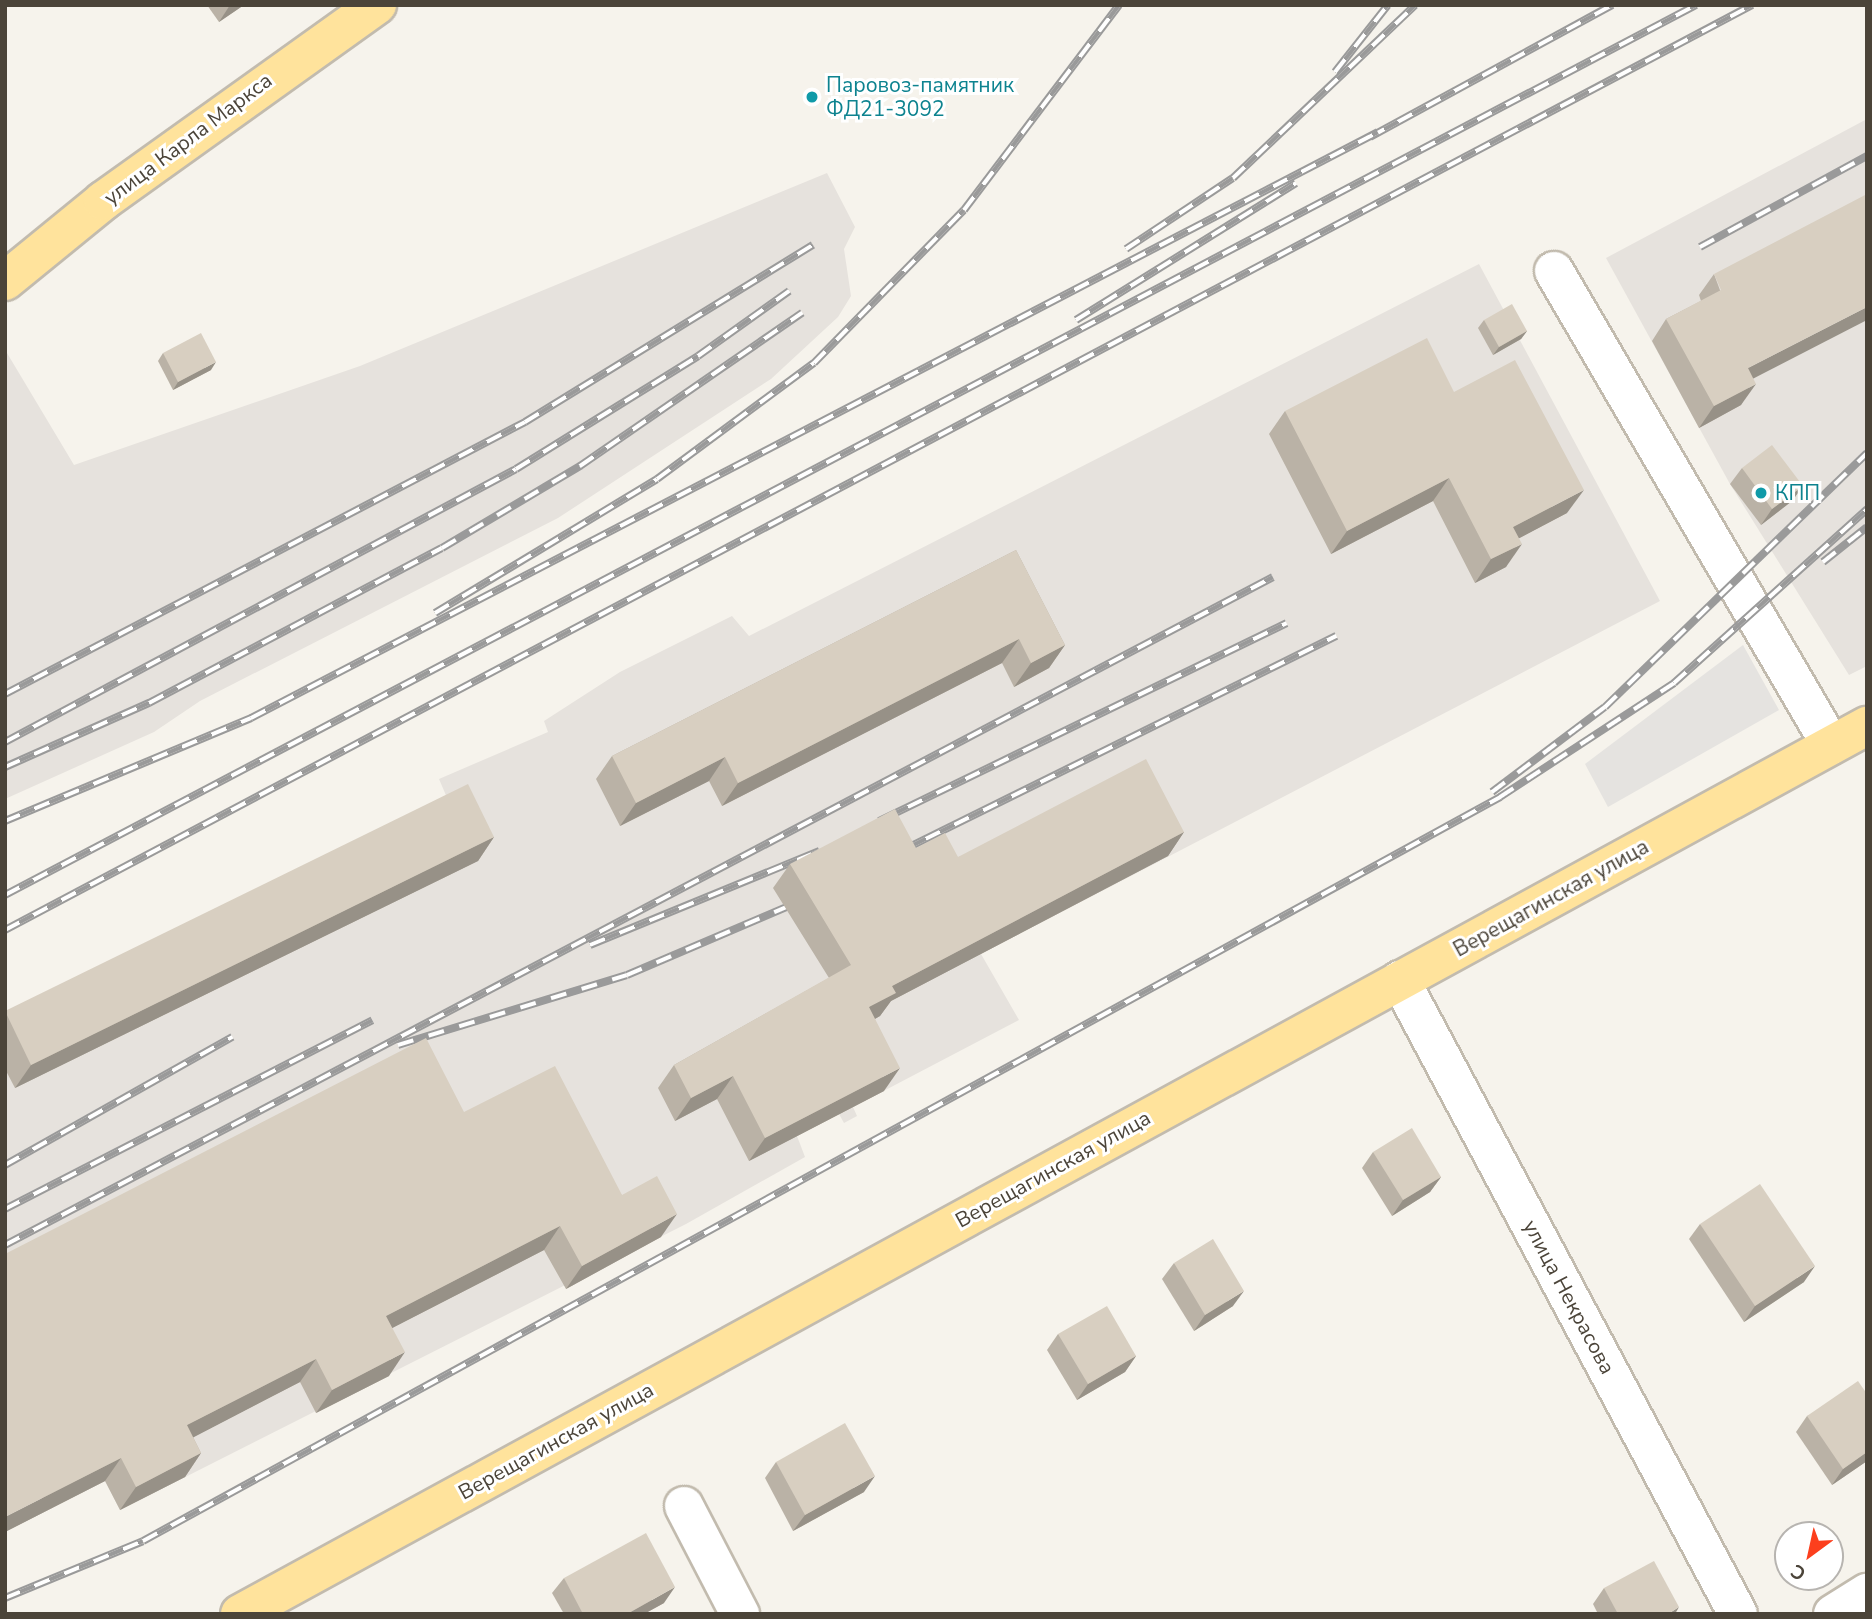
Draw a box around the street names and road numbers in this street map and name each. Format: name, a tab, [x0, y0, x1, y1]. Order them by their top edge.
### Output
street label: улица Карла Маркса	[99, 68, 277, 210]
street label: Верещагинская улица	[1449, 834, 1653, 962]
street label: Верещагинская улица	[951, 1105, 1155, 1233]
street label: улица Некрасова	[1518, 1216, 1620, 1378]
street label: Верещагинская улица	[454, 1377, 658, 1505]

